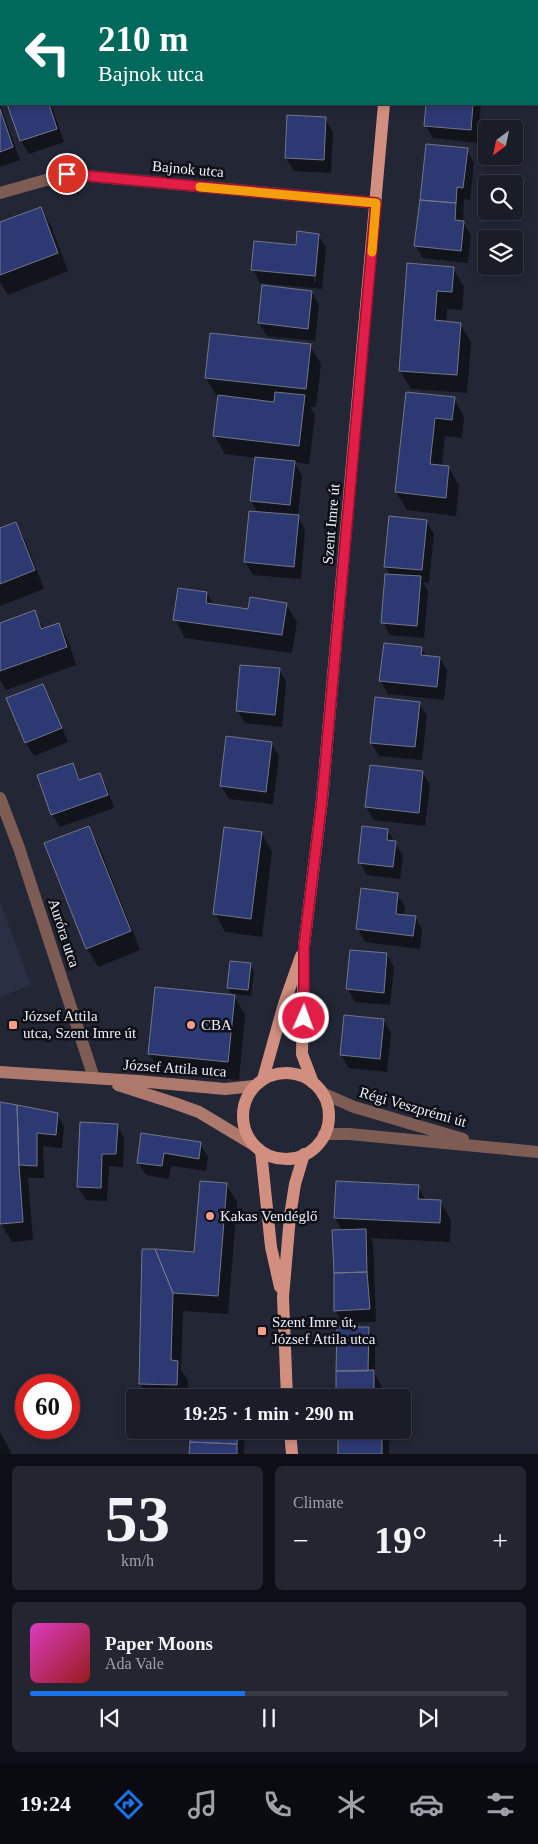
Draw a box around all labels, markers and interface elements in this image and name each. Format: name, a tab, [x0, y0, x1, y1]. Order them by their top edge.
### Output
icon: left	[15, 20, 80, 85]
text: 210 m	[98, 20, 188, 59]
text: Bajnok utca	[98, 61, 204, 86]
north arrow	[478, 120, 522, 165]
map controls	[478, 120, 523, 275]
pin	[46, 153, 88, 195]
street label: Bajnok utca	[151, 158, 225, 180]
icon: arrive	[53, 160, 81, 188]
button: search	[478, 175, 523, 220]
button: layers	[478, 230, 523, 275]
street label: Szent Imre út	[320, 482, 343, 565]
street label: Auróra utca	[45, 897, 83, 970]
position arrow	[277, 991, 329, 1043]
place label: József Attila utca, Szent Imre út	[23, 1008, 137, 1041]
place label: CBA	[201, 1017, 232, 1033]
marker: József Attila utca, Szent Imre út	[7, 1019, 19, 1031]
marker: CBA	[185, 1019, 197, 1031]
street label: József Attila utca	[123, 1056, 227, 1080]
street label: Régi Veszprémi út	[358, 1084, 469, 1130]
place label: Kakas Vendéglő	[220, 1208, 318, 1224]
marker: Kakas Vendéglő	[204, 1210, 216, 1222]
place label: Szent Imre út, József Attila utca	[272, 1314, 376, 1347]
marker: Szent Imre út, József Attila utca	[256, 1325, 268, 1337]
speed limit sign: 60	[15, 1374, 80, 1439]
text: 19:25 · 1 min · 290 m	[183, 1403, 354, 1424]
text: 53	[105, 1483, 170, 1555]
text: Climate	[293, 1494, 344, 1511]
text: 19°	[374, 1519, 427, 1561]
text: −	[293, 1525, 309, 1556]
text: +	[492, 1525, 508, 1556]
text: km/h	[121, 1552, 154, 1569]
text: Paper Moons	[105, 1633, 213, 1654]
text: Ada Vale	[105, 1655, 164, 1672]
icon: previous	[96, 1704, 124, 1732]
icon: pause	[255, 1704, 283, 1732]
icon: next	[414, 1704, 442, 1732]
icon: directions	[111, 1787, 146, 1822]
icon: music	[185, 1787, 220, 1822]
icon: phone	[260, 1787, 295, 1822]
icon: climate	[334, 1787, 369, 1822]
icon: car	[409, 1787, 444, 1822]
icon: filters	[483, 1787, 518, 1822]
text: 19:24	[20, 1791, 71, 1816]

